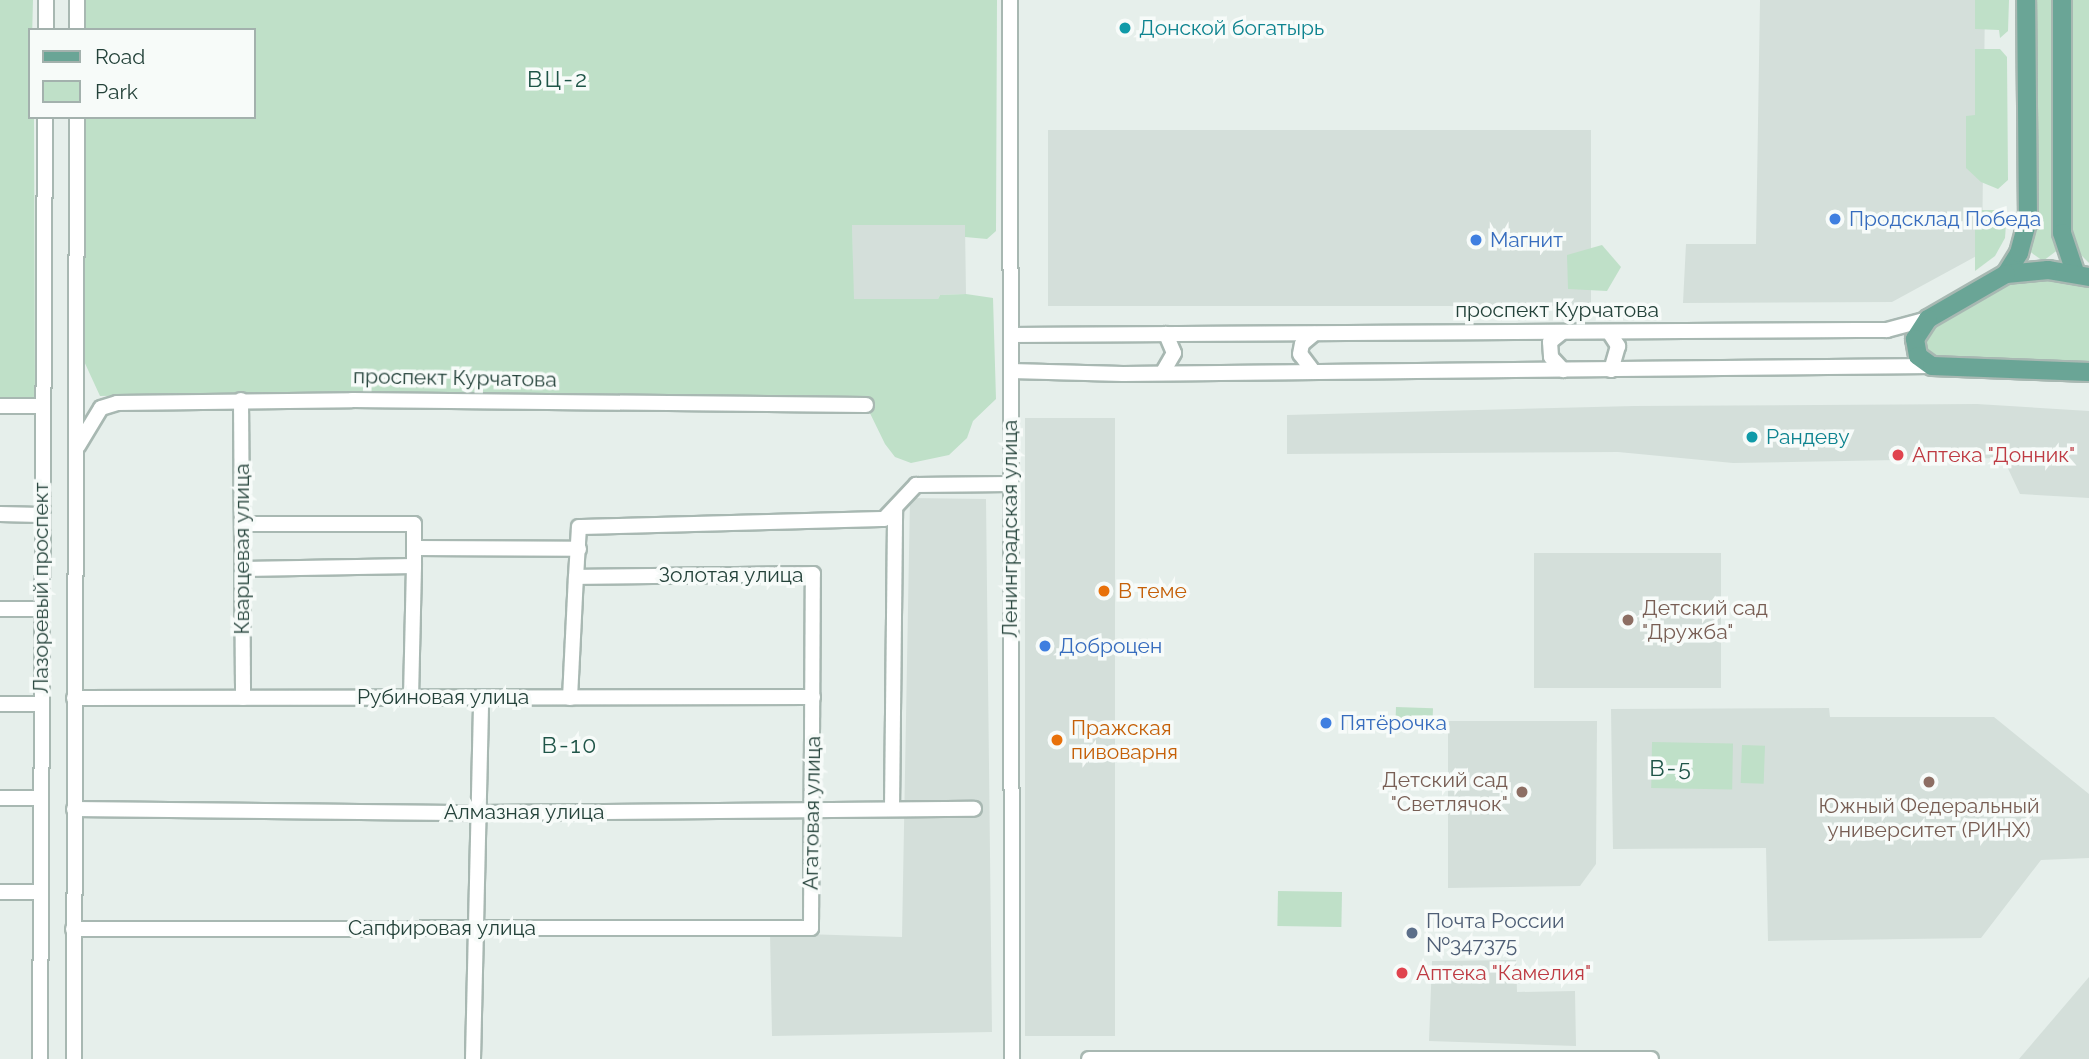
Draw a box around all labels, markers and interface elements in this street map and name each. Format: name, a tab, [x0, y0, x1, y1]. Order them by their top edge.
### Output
place label: Донской богатырь	[1139, 15, 1324, 41]
marker: Донской богатырь	[1117, 20, 1133, 36]
legend	[28, 28, 256, 119]
text: Road	[95, 44, 145, 69]
district label: ВЦ-2	[528, 65, 588, 93]
text: Park	[95, 79, 138, 104]
place label: Продсклад Победа	[1849, 206, 2041, 232]
marker: Продсклад Победа	[1827, 211, 1843, 227]
place label: Магнит	[1490, 227, 1563, 253]
marker: Магнит	[1468, 232, 1484, 248]
street label: проспект Курчатова	[1455, 297, 1659, 323]
street label: проспект Курчатова	[353, 364, 557, 392]
street label: Ленинградская улица	[997, 419, 1023, 639]
place label: Рандеву	[1766, 424, 1850, 450]
marker: Рандеву	[1744, 429, 1760, 445]
place label: Аптека "Донник"	[1912, 442, 2076, 468]
marker: Аптека "Донник"	[1890, 447, 1906, 463]
street label: Кварцевая улица	[229, 463, 255, 635]
street label: Лазоревый проспект	[28, 482, 54, 694]
street label: Золотая улица	[658, 562, 804, 588]
place label: В теме	[1118, 578, 1187, 604]
marker: В теме	[1096, 583, 1112, 599]
place label: Детский сад "Дружба"	[1642, 595, 1768, 645]
marker: Детский сад "Дружба"	[1620, 612, 1636, 628]
place label: Доброцен	[1059, 633, 1162, 659]
marker: Доброцен	[1037, 638, 1053, 654]
street label: Рубиновая улица	[357, 684, 529, 710]
place label: Пятёрочка	[1340, 710, 1447, 736]
place label: Пражская пивоварня	[1071, 715, 1178, 765]
marker: Пятёрочка	[1318, 715, 1334, 731]
district label: В-10	[542, 731, 598, 759]
marker: Пражская пивоварня	[1049, 732, 1065, 748]
street label: Агатовая улица	[798, 735, 826, 891]
district label: В-5	[1650, 754, 1692, 782]
place label: Детский сад "Светлячок"	[1382, 767, 1508, 817]
marker: Южный Федеральный университет (РИНХ)	[1921, 774, 1937, 790]
marker: Детский сад "Светлячок"	[1514, 784, 1530, 800]
place label: Южный Федеральный университет (РИНХ)	[1819, 793, 2039, 843]
street label: Алмазная улица	[443, 799, 605, 825]
place label: Почта России №347375	[1426, 908, 1565, 958]
street label: Сапфировая улица	[348, 915, 536, 941]
marker: Почта России №347375	[1404, 925, 1420, 941]
place label: Аптека "Камелия"	[1416, 960, 1592, 986]
marker: Аптека "Камелия"	[1394, 965, 1410, 981]

